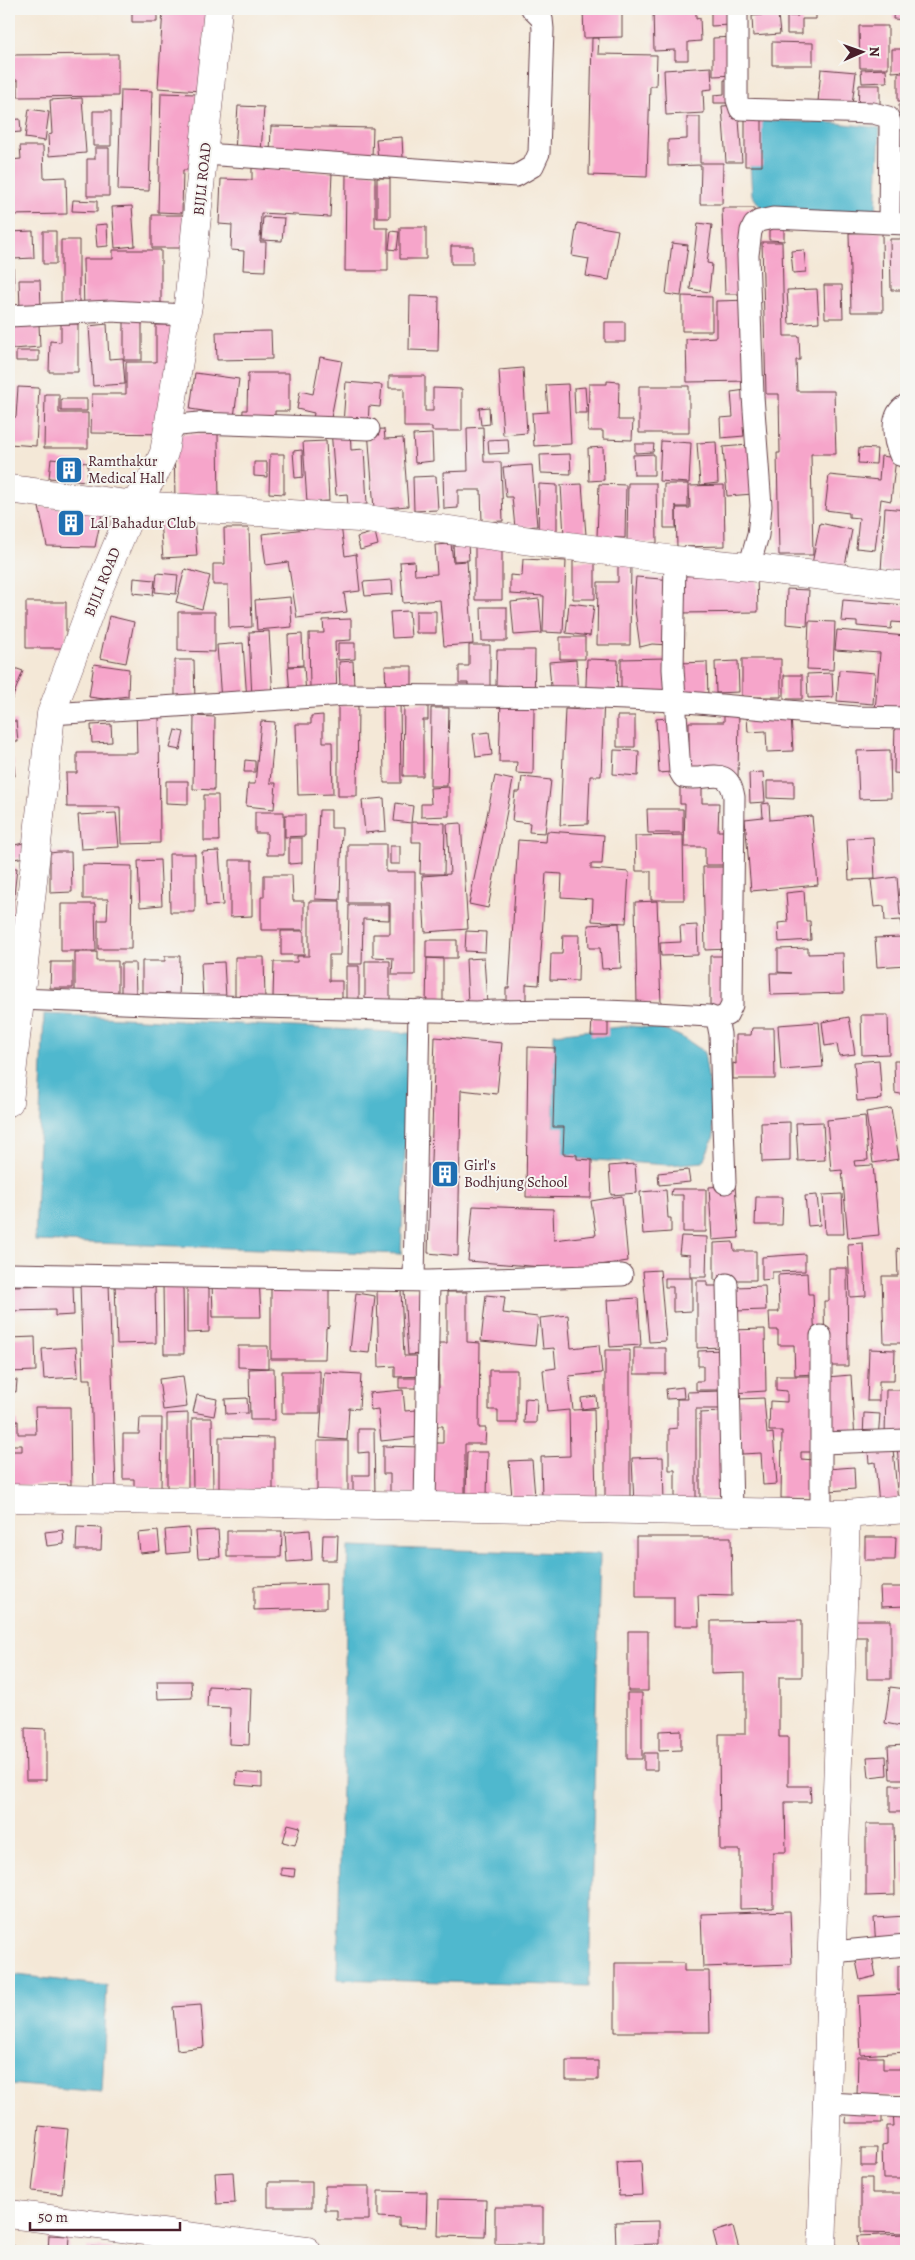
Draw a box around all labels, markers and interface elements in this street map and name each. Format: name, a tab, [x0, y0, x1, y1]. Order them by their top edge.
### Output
north arrow	[838, 28, 888, 78]
text: N	[865, 46, 884, 57]
street label: BIJLI ROAD	[188, 141, 216, 217]
place label: Ramthakur Medical Hall	[88, 451, 165, 488]
building icon: Ramthakur Medical Hall	[54, 455, 84, 485]
building icon: Lal Bahadur Club	[56, 508, 86, 538]
place label: Lal Bahadur Club	[90, 513, 196, 533]
street label: BIJLI ROAD	[79, 544, 125, 620]
place label: Girl's Bodhjung School	[464, 1155, 568, 1192]
building icon: Girl's Bodhjung School	[430, 1159, 460, 1189]
scale bar	[30, 2200, 180, 2232]
text: 50 m	[38, 2207, 68, 2227]

